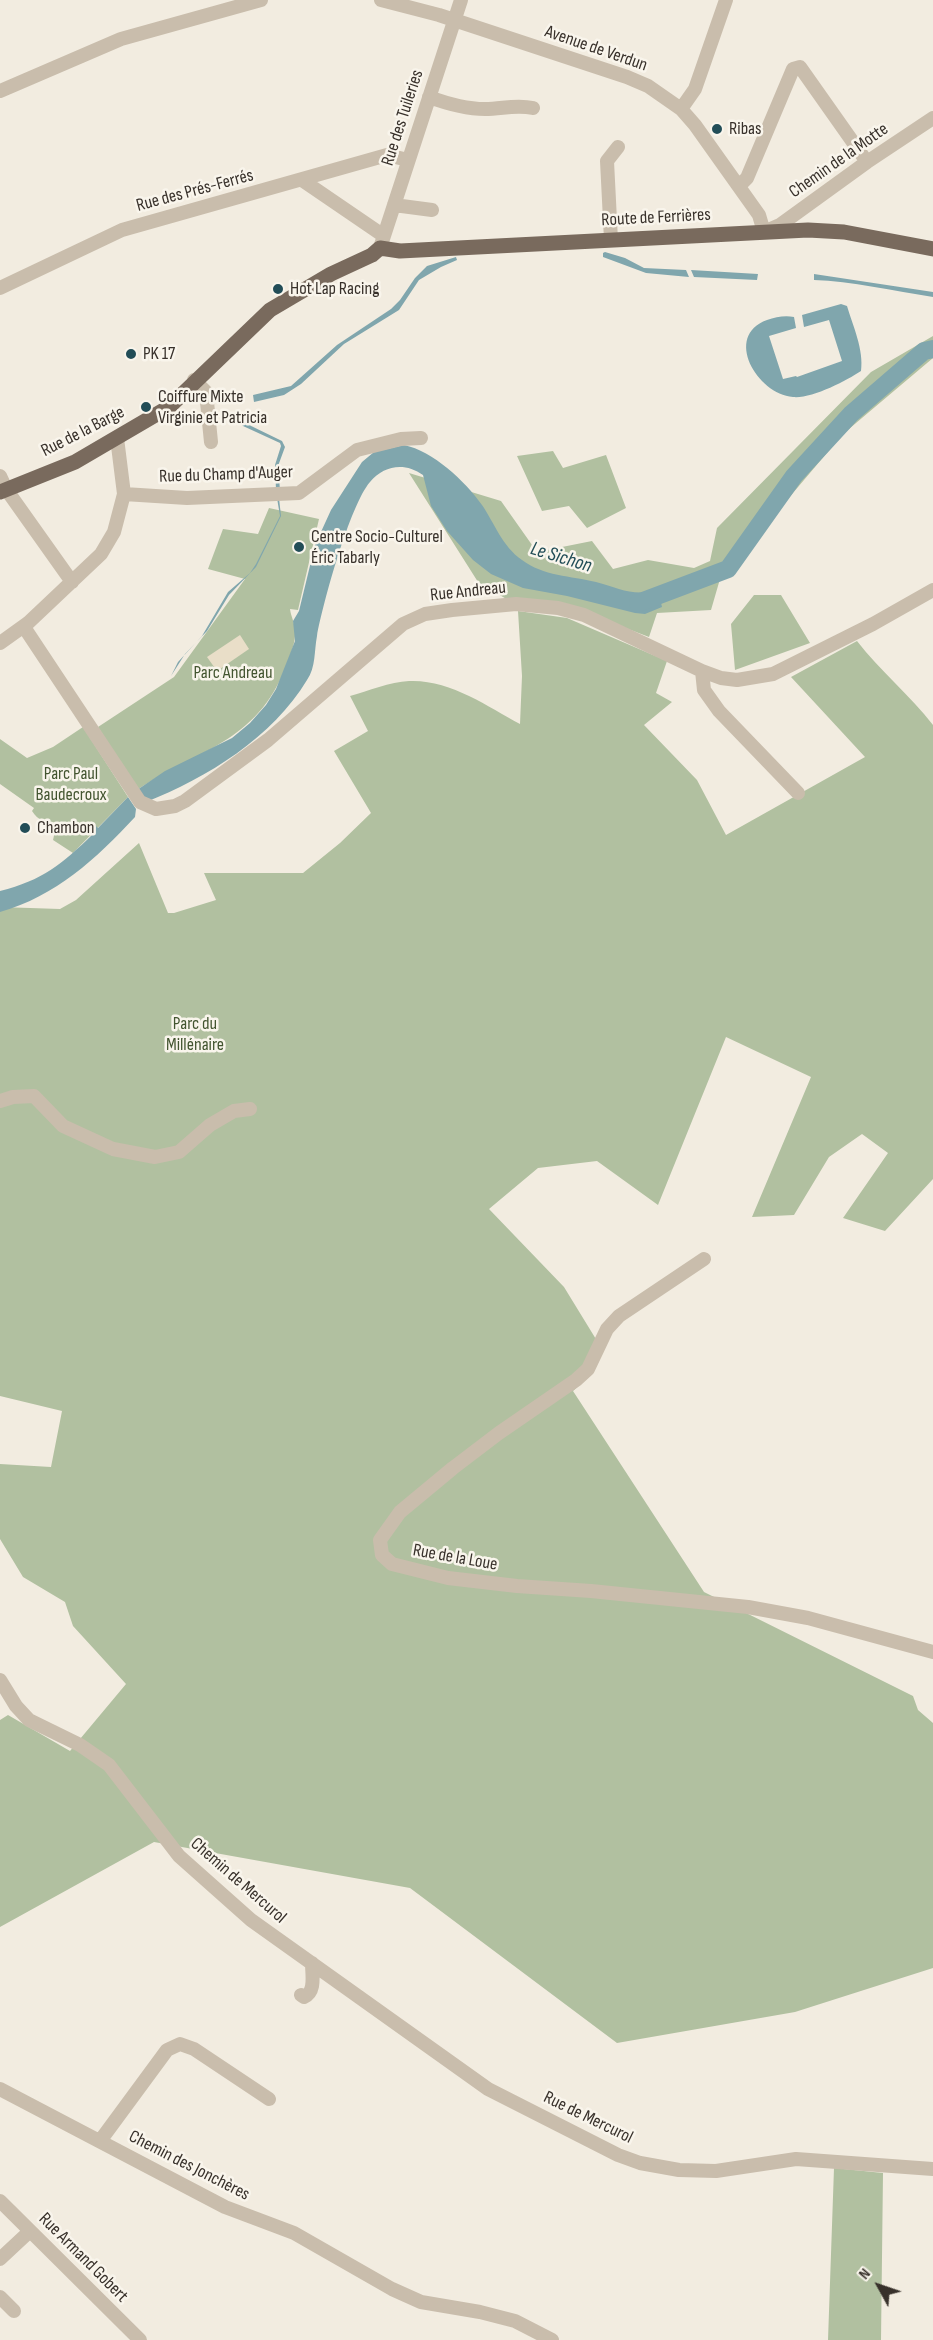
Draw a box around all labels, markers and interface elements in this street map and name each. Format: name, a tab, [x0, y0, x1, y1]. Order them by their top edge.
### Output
street label: Avenue de Verdun	[542, 21, 650, 77]
street label: Rue des Tuileries	[377, 67, 429, 169]
place label: Ribas	[729, 118, 762, 140]
street label: Chemin de la Motte	[785, 119, 893, 203]
marker: Ribas	[710, 122, 724, 136]
street label: Rue des Prés-Ferrés	[134, 165, 256, 217]
street label: Route de Ferrières	[601, 204, 711, 232]
place label: Hot Lap Racing	[290, 278, 379, 300]
marker: Hot Lap Racing	[271, 282, 285, 296]
place label: PK 17	[143, 343, 175, 365]
marker: PK 17	[124, 347, 138, 361]
place label: Coiffure Mixte Virginie et Patricia	[158, 386, 267, 428]
marker: Coiffure Mixte Virginie et Patricia	[139, 400, 153, 414]
street label: Rue de la Barge	[38, 402, 128, 462]
street label: Rue du Champ d'Auger	[159, 462, 293, 488]
place label: Centre Socio-Culturel Éric Tabarly	[311, 526, 443, 568]
water label: Le Sichon	[528, 537, 594, 579]
marker: Centre Socio-Culturel Éric Tabarly	[292, 540, 306, 554]
street label: Rue Andreau	[429, 577, 507, 607]
park label: Parc Andreau	[193, 662, 273, 684]
park label: Parc Paul Baudecroux	[36, 763, 106, 806]
place label: Chambon	[37, 817, 95, 839]
marker: Chambon	[18, 821, 32, 835]
park label: Parc du Millénaire	[166, 1013, 224, 1056]
street label: Rue de la Loue	[411, 1540, 499, 1576]
street label: Chemin de Mercurol	[186, 1833, 290, 1929]
street label: Rue de Mercurol	[540, 2087, 636, 2149]
street label: Chemin des Jonchères	[125, 2126, 253, 2206]
street label: Rue Armand Gobert	[34, 2209, 132, 2307]
north arrow	[849, 2256, 909, 2316]
text: N	[855, 2265, 875, 2283]

